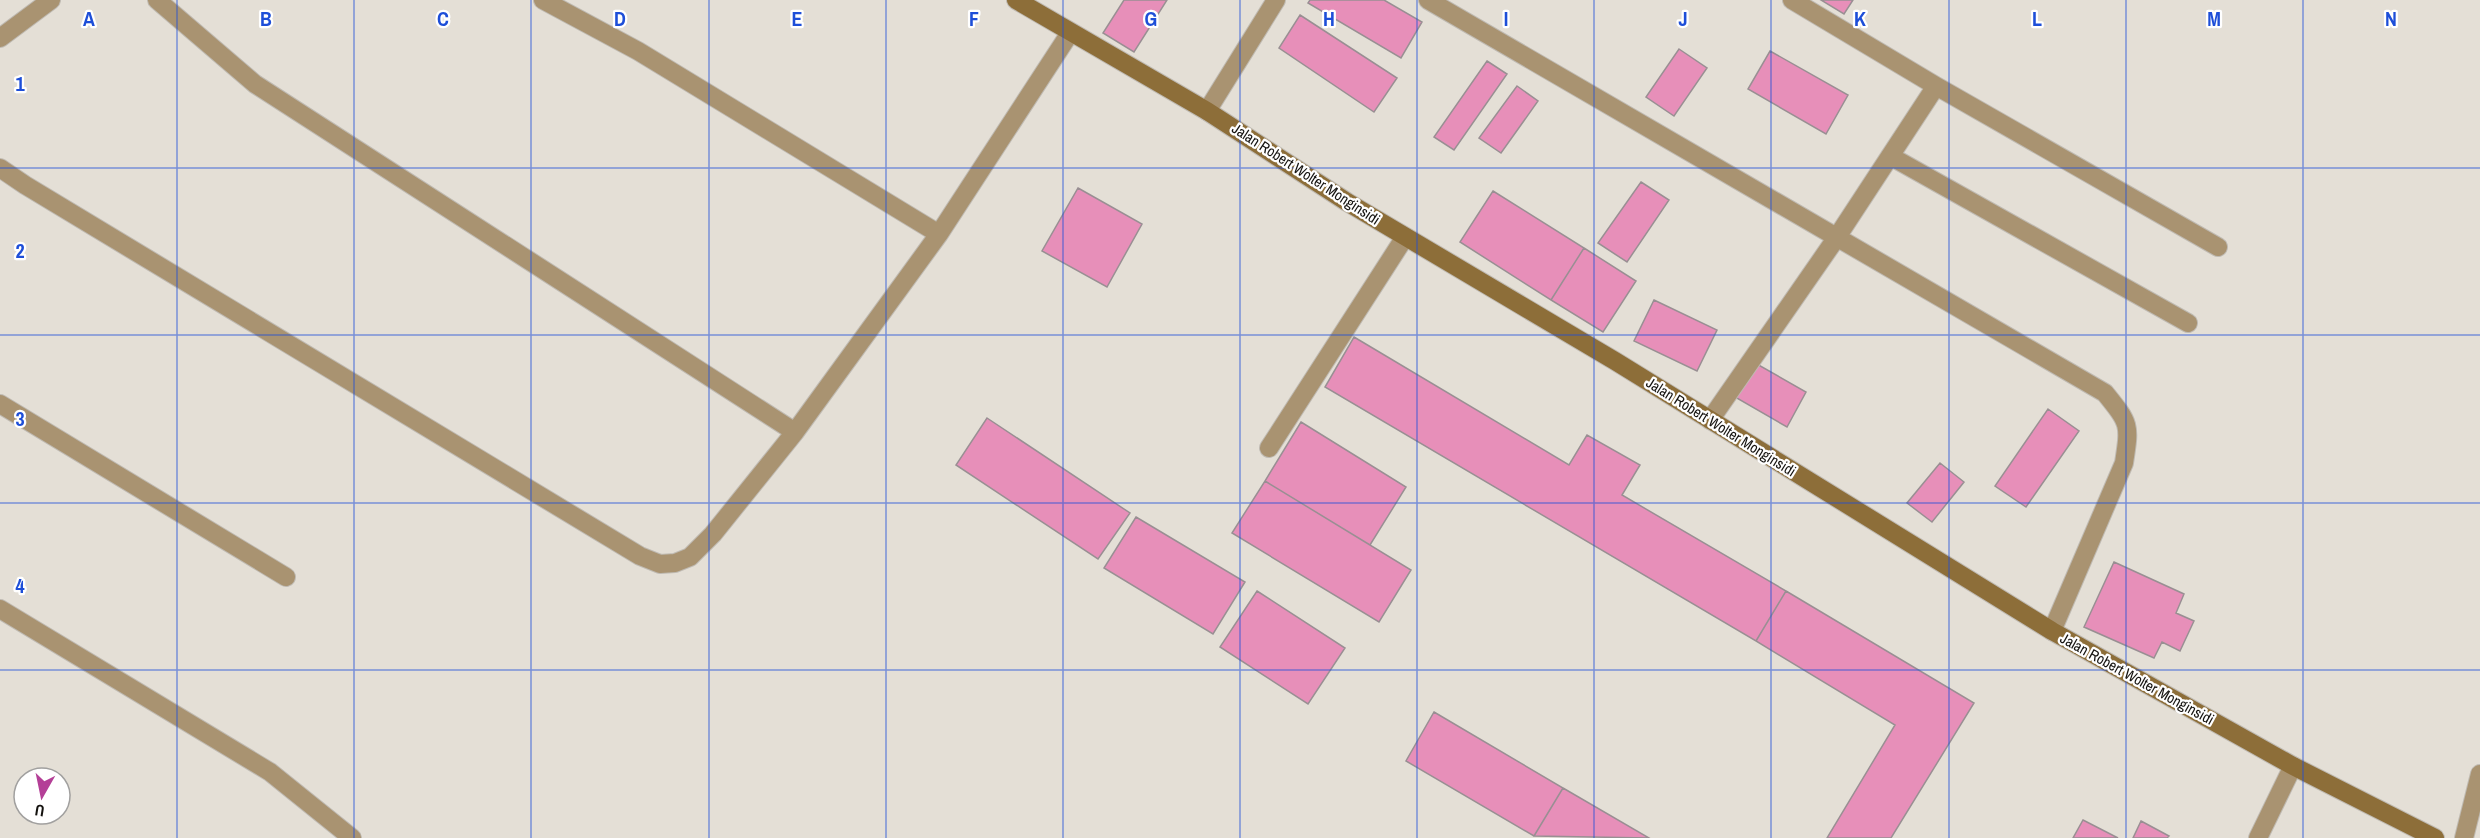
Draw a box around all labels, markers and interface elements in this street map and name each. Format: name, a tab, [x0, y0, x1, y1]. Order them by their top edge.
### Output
text: A	[83, 5, 95, 32]
text: B	[260, 5, 272, 32]
text: C	[437, 5, 449, 32]
text: D	[614, 5, 626, 32]
text: E	[792, 5, 803, 32]
text: F	[969, 5, 979, 32]
text: G	[1145, 5, 1157, 32]
text: H	[1323, 5, 1335, 32]
text: I	[1504, 5, 1508, 32]
text: J	[1678, 5, 1688, 32]
text: K	[1854, 5, 1866, 32]
text: L	[2032, 5, 2042, 32]
text: M	[2207, 5, 2221, 32]
text: N	[2385, 5, 2397, 32]
text: 1	[15, 70, 25, 97]
street label: Jalan Robert Wolter Monginsidi	[1228, 118, 1384, 229]
text: 2	[15, 237, 25, 264]
street label: Jalan Robert Wolter Monginsidi	[1642, 372, 1800, 481]
text: 3	[15, 405, 25, 432]
text: 4	[15, 572, 25, 599]
street label: Jalan Robert Wolter Monginsidi	[2057, 627, 2218, 730]
north arrow	[12, 766, 72, 826]
text: U	[33, 799, 46, 822]

